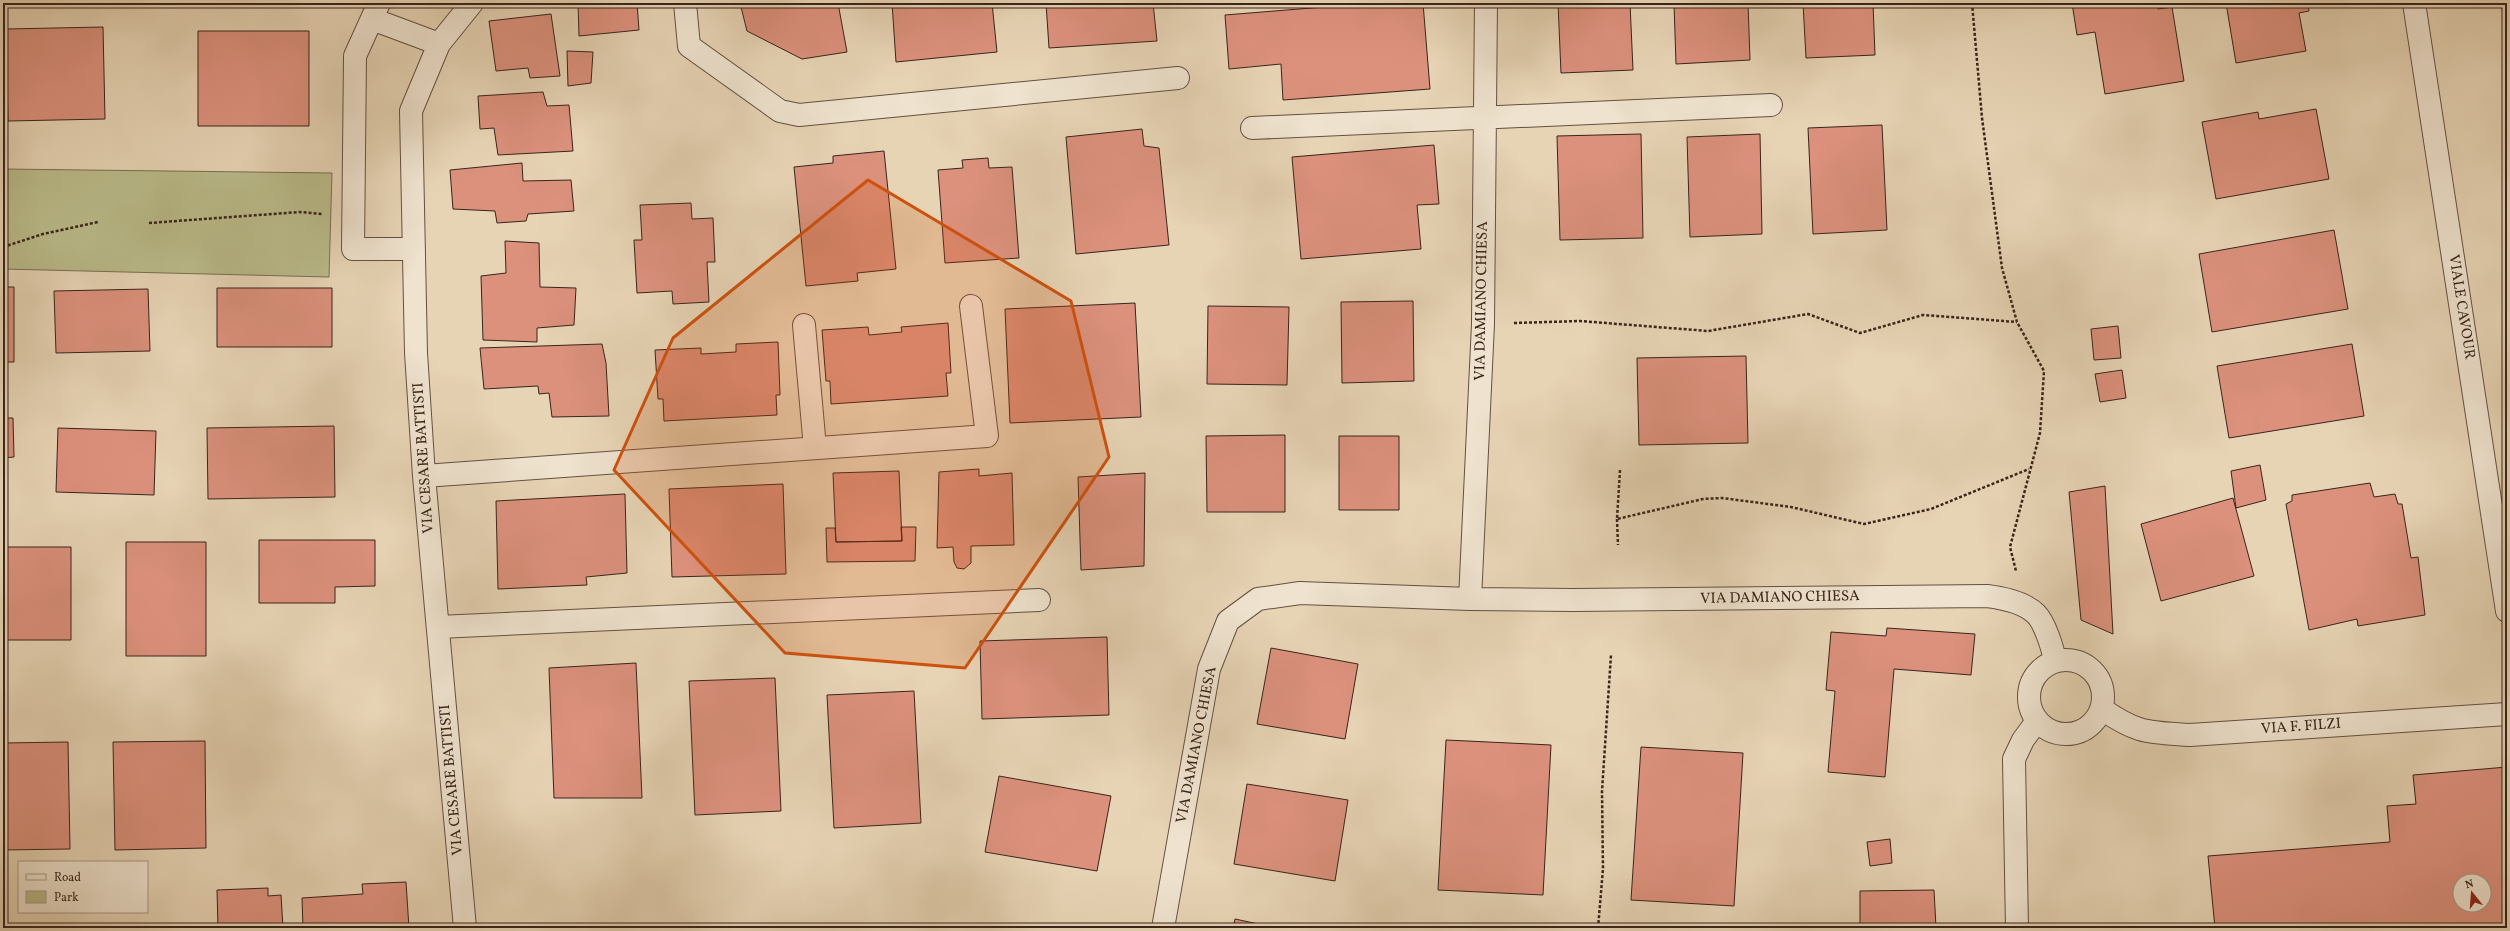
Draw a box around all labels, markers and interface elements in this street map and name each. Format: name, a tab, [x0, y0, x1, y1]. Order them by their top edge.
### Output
street label: VIA DAMIANO CHIESA	[1470, 221, 1494, 381]
street label: VIALE CAVOUR	[2442, 253, 2480, 361]
street label: VIA CESARE BATTISTI	[408, 382, 440, 534]
street label: VIA DAMIANO CHIESA	[1700, 586, 1860, 610]
street label: VIA DAMIANO CHIESA	[1171, 664, 1223, 825]
street label: VIA CESARE BATTISTI	[435, 704, 469, 856]
street label: VIA F. FILZI	[2260, 714, 2342, 740]
legend	[18, 861, 148, 913]
text: Road	[54, 870, 81, 886]
north arrow	[2452, 873, 2492, 913]
text: N	[2463, 877, 2476, 893]
text: Park	[54, 890, 79, 906]

